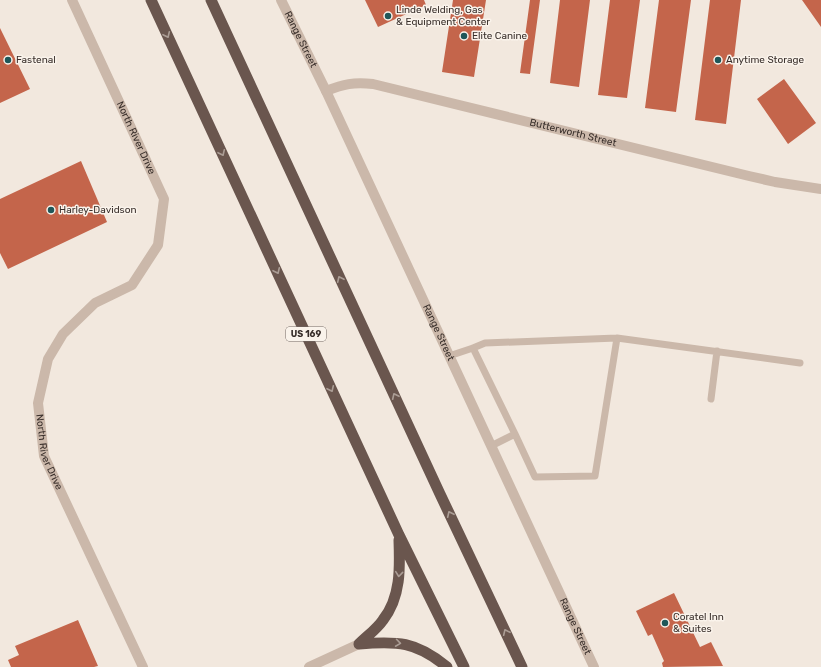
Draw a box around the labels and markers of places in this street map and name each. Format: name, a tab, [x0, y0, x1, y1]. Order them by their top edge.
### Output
place label: Linde Welding, Gas & Equipment Center	[396, 4, 490, 28]
marker: Linde Welding, Gas & Equipment Center	[383, 11, 393, 21]
place label: Elite Canine	[472, 30, 528, 42]
marker: Elite Canine	[459, 31, 469, 41]
place label: Fastenal	[16, 54, 56, 66]
place label: Anytime Storage	[726, 54, 804, 66]
marker: Fastenal	[3, 55, 13, 65]
marker: Anytime Storage	[713, 55, 723, 65]
place label: Harley-Davidson	[59, 204, 136, 216]
marker: Harley-Davidson	[46, 205, 56, 215]
place label: Coratel Inn & Suites	[673, 611, 724, 635]
marker: Coratel Inn & Suites	[660, 618, 670, 628]

